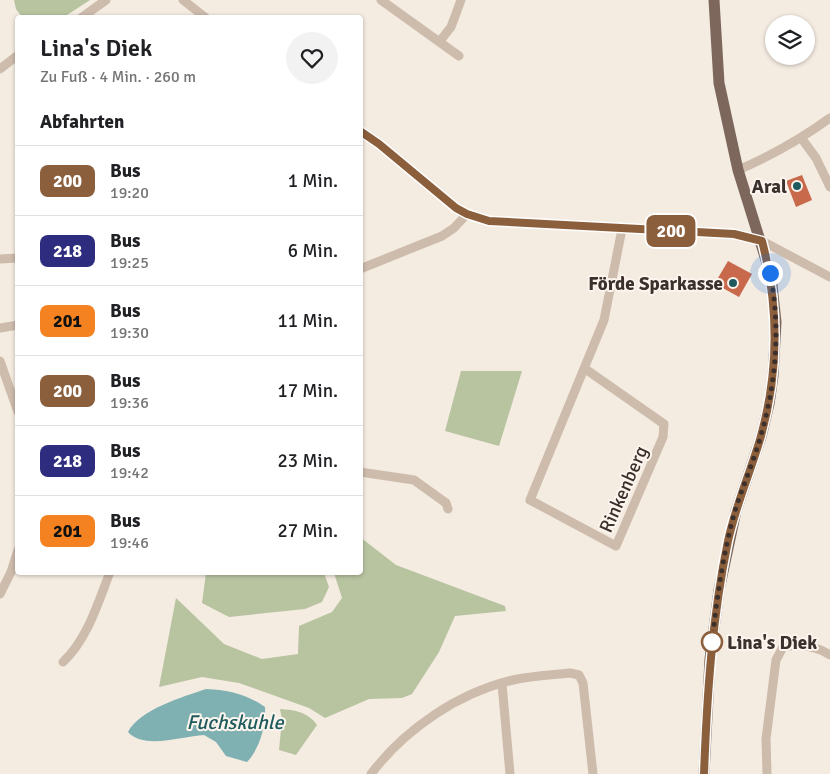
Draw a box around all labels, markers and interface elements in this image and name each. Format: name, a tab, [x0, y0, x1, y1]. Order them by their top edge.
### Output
map controls	[765, 15, 815, 65]
button: layers	[765, 15, 815, 65]
button: heart	[286, 32, 338, 84]
text: Lina's Diek	[40, 33, 152, 63]
text: Zu Fuß · 4 Min. · 260 m	[40, 67, 196, 87]
text: Abfahrten	[40, 110, 124, 134]
text: Bus	[110, 159, 141, 183]
text: 1 Min.	[288, 169, 338, 193]
text: 200	[53, 170, 82, 192]
place label: Aral	[752, 175, 787, 199]
marker: Aral	[791, 180, 803, 192]
text: 19:20	[110, 183, 149, 203]
line badge: 200	[642, 215, 700, 247]
text: 200	[656, 220, 686, 242]
text: Bus	[110, 229, 141, 253]
text: 6 Min.	[288, 239, 338, 263]
text: 218	[53, 240, 82, 262]
text: 19:25	[110, 253, 149, 273]
your location	[758, 261, 783, 286]
place label: Förde Sparkasse	[588, 272, 723, 296]
marker: Förde Sparkasse	[727, 277, 739, 289]
text: Bus	[110, 299, 141, 323]
text: 11 Min.	[277, 309, 338, 333]
text: 201	[53, 310, 82, 332]
text: 19:30	[110, 323, 149, 343]
text: Bus	[110, 369, 141, 393]
text: 17 Min.	[277, 379, 338, 403]
text: 200	[53, 380, 82, 402]
text: 19:36	[110, 393, 149, 413]
text: Bus	[110, 439, 141, 463]
street label: Rinkenberg	[594, 442, 654, 536]
text: 23 Min.	[277, 449, 338, 473]
text: 218	[53, 450, 82, 472]
text: 19:42	[110, 463, 149, 483]
text: Bus	[110, 509, 141, 533]
text: 27 Min.	[277, 519, 338, 543]
text: 201	[53, 520, 82, 542]
text: 19:46	[110, 533, 149, 553]
marker: Lina's Diek	[701, 631, 723, 653]
place label: Lina's Diek	[727, 631, 817, 655]
water label: Fuchskuhle	[186, 710, 285, 735]

